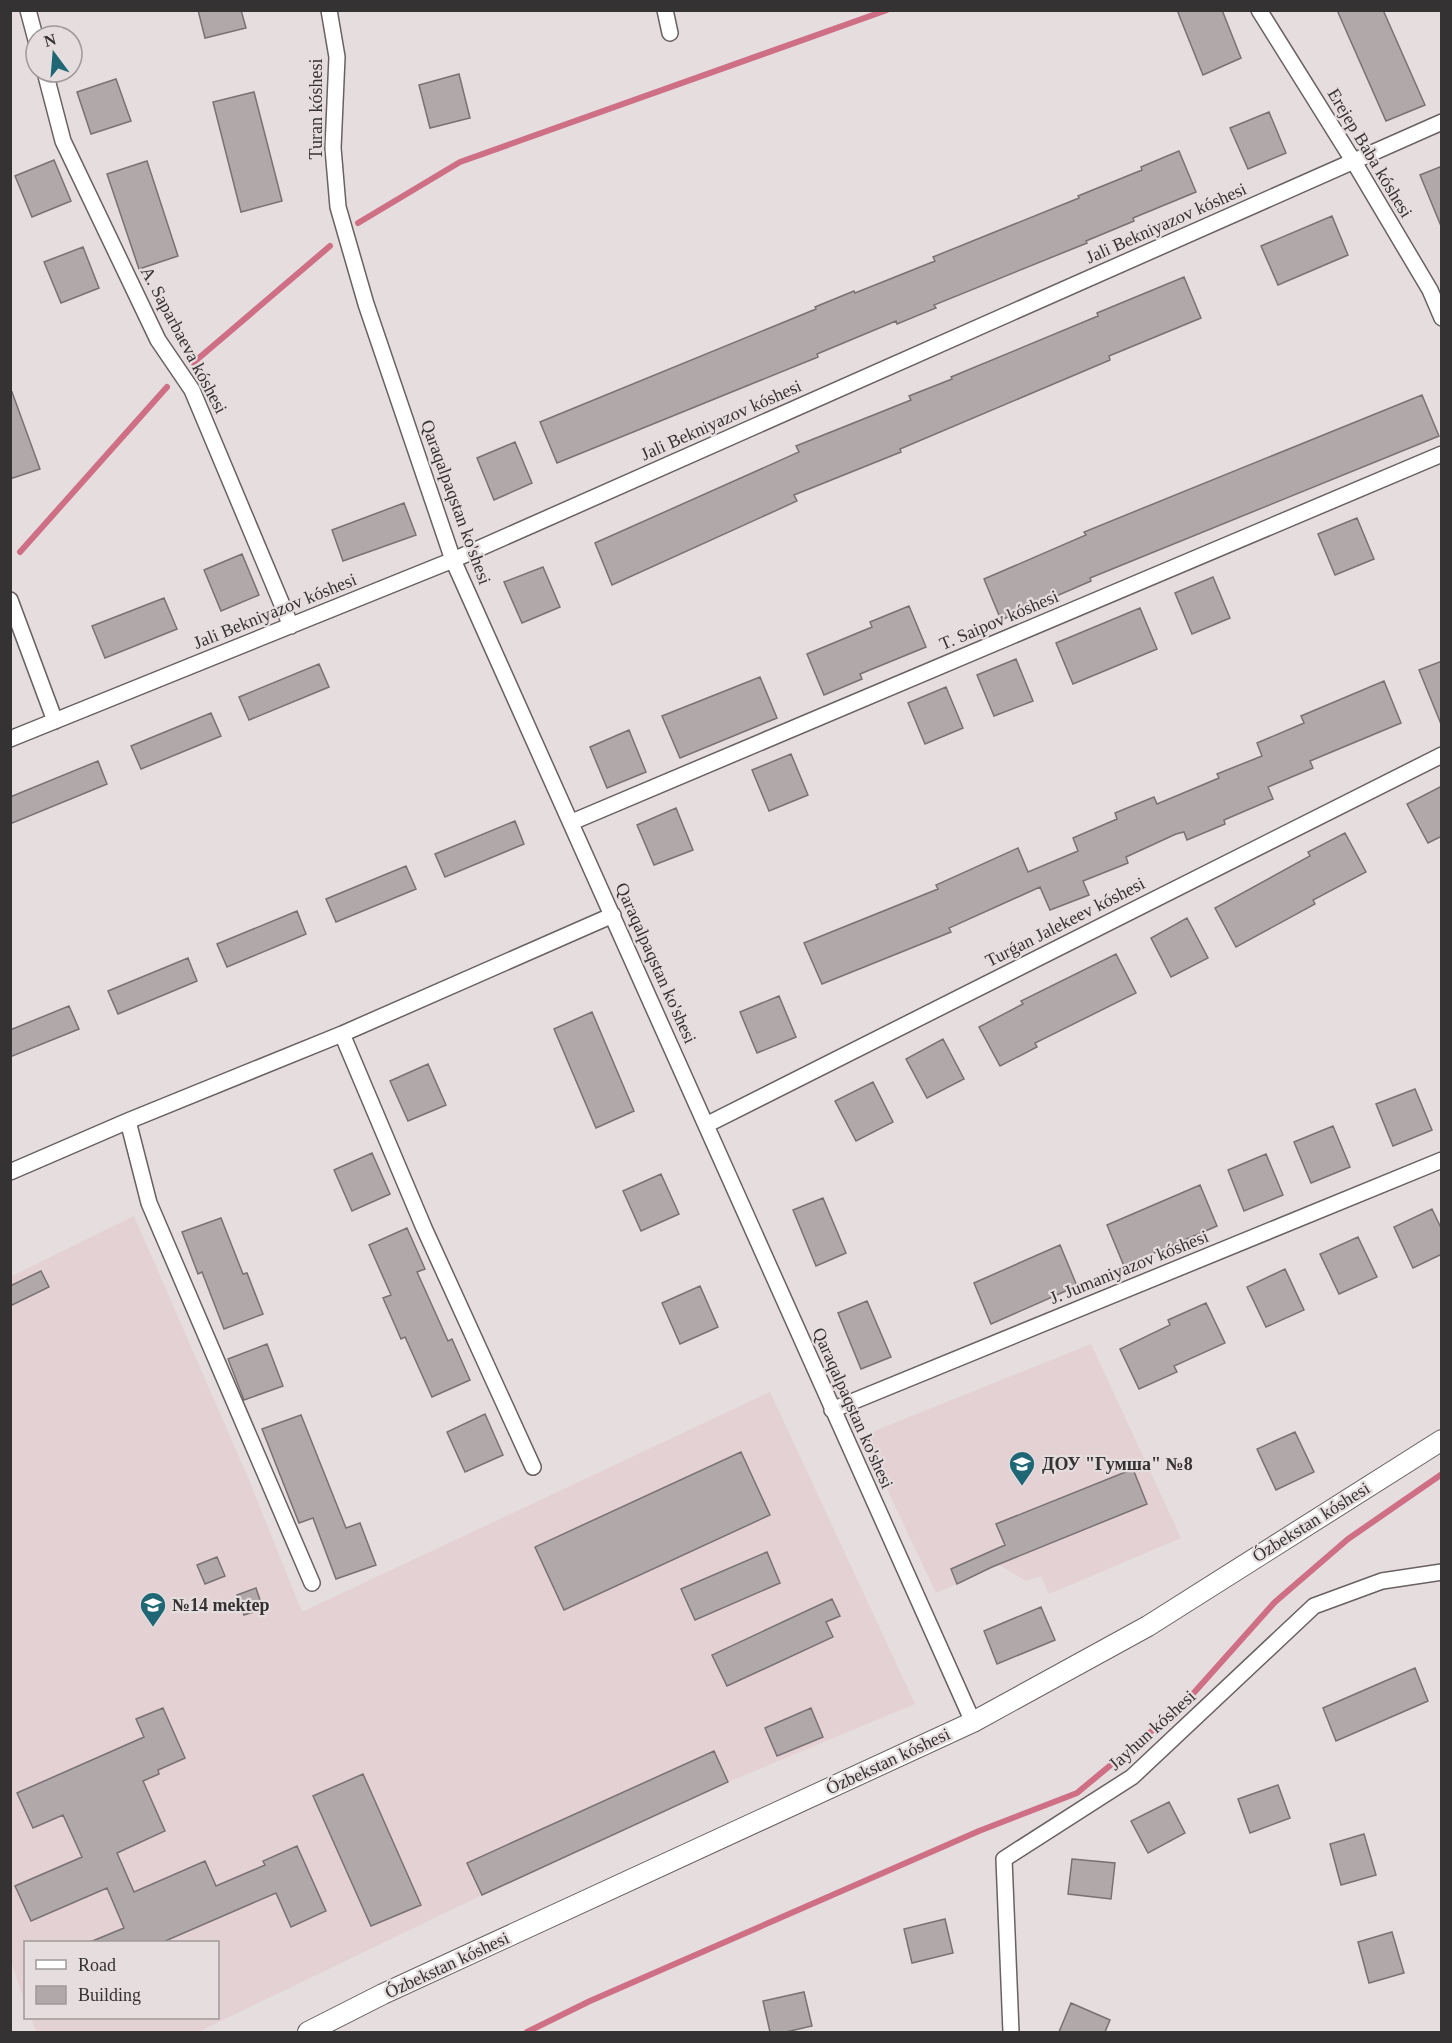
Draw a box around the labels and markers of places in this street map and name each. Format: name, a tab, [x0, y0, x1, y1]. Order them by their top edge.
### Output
school or university icon: ДОУ "Гумша" №8	[1007, 1449, 1037, 1487]
place label: ДОУ "Гумша" №8	[1042, 1454, 1193, 1474]
school or university icon: №14 mektep	[138, 1590, 168, 1628]
place label: №14 mektep	[172, 1595, 270, 1615]

